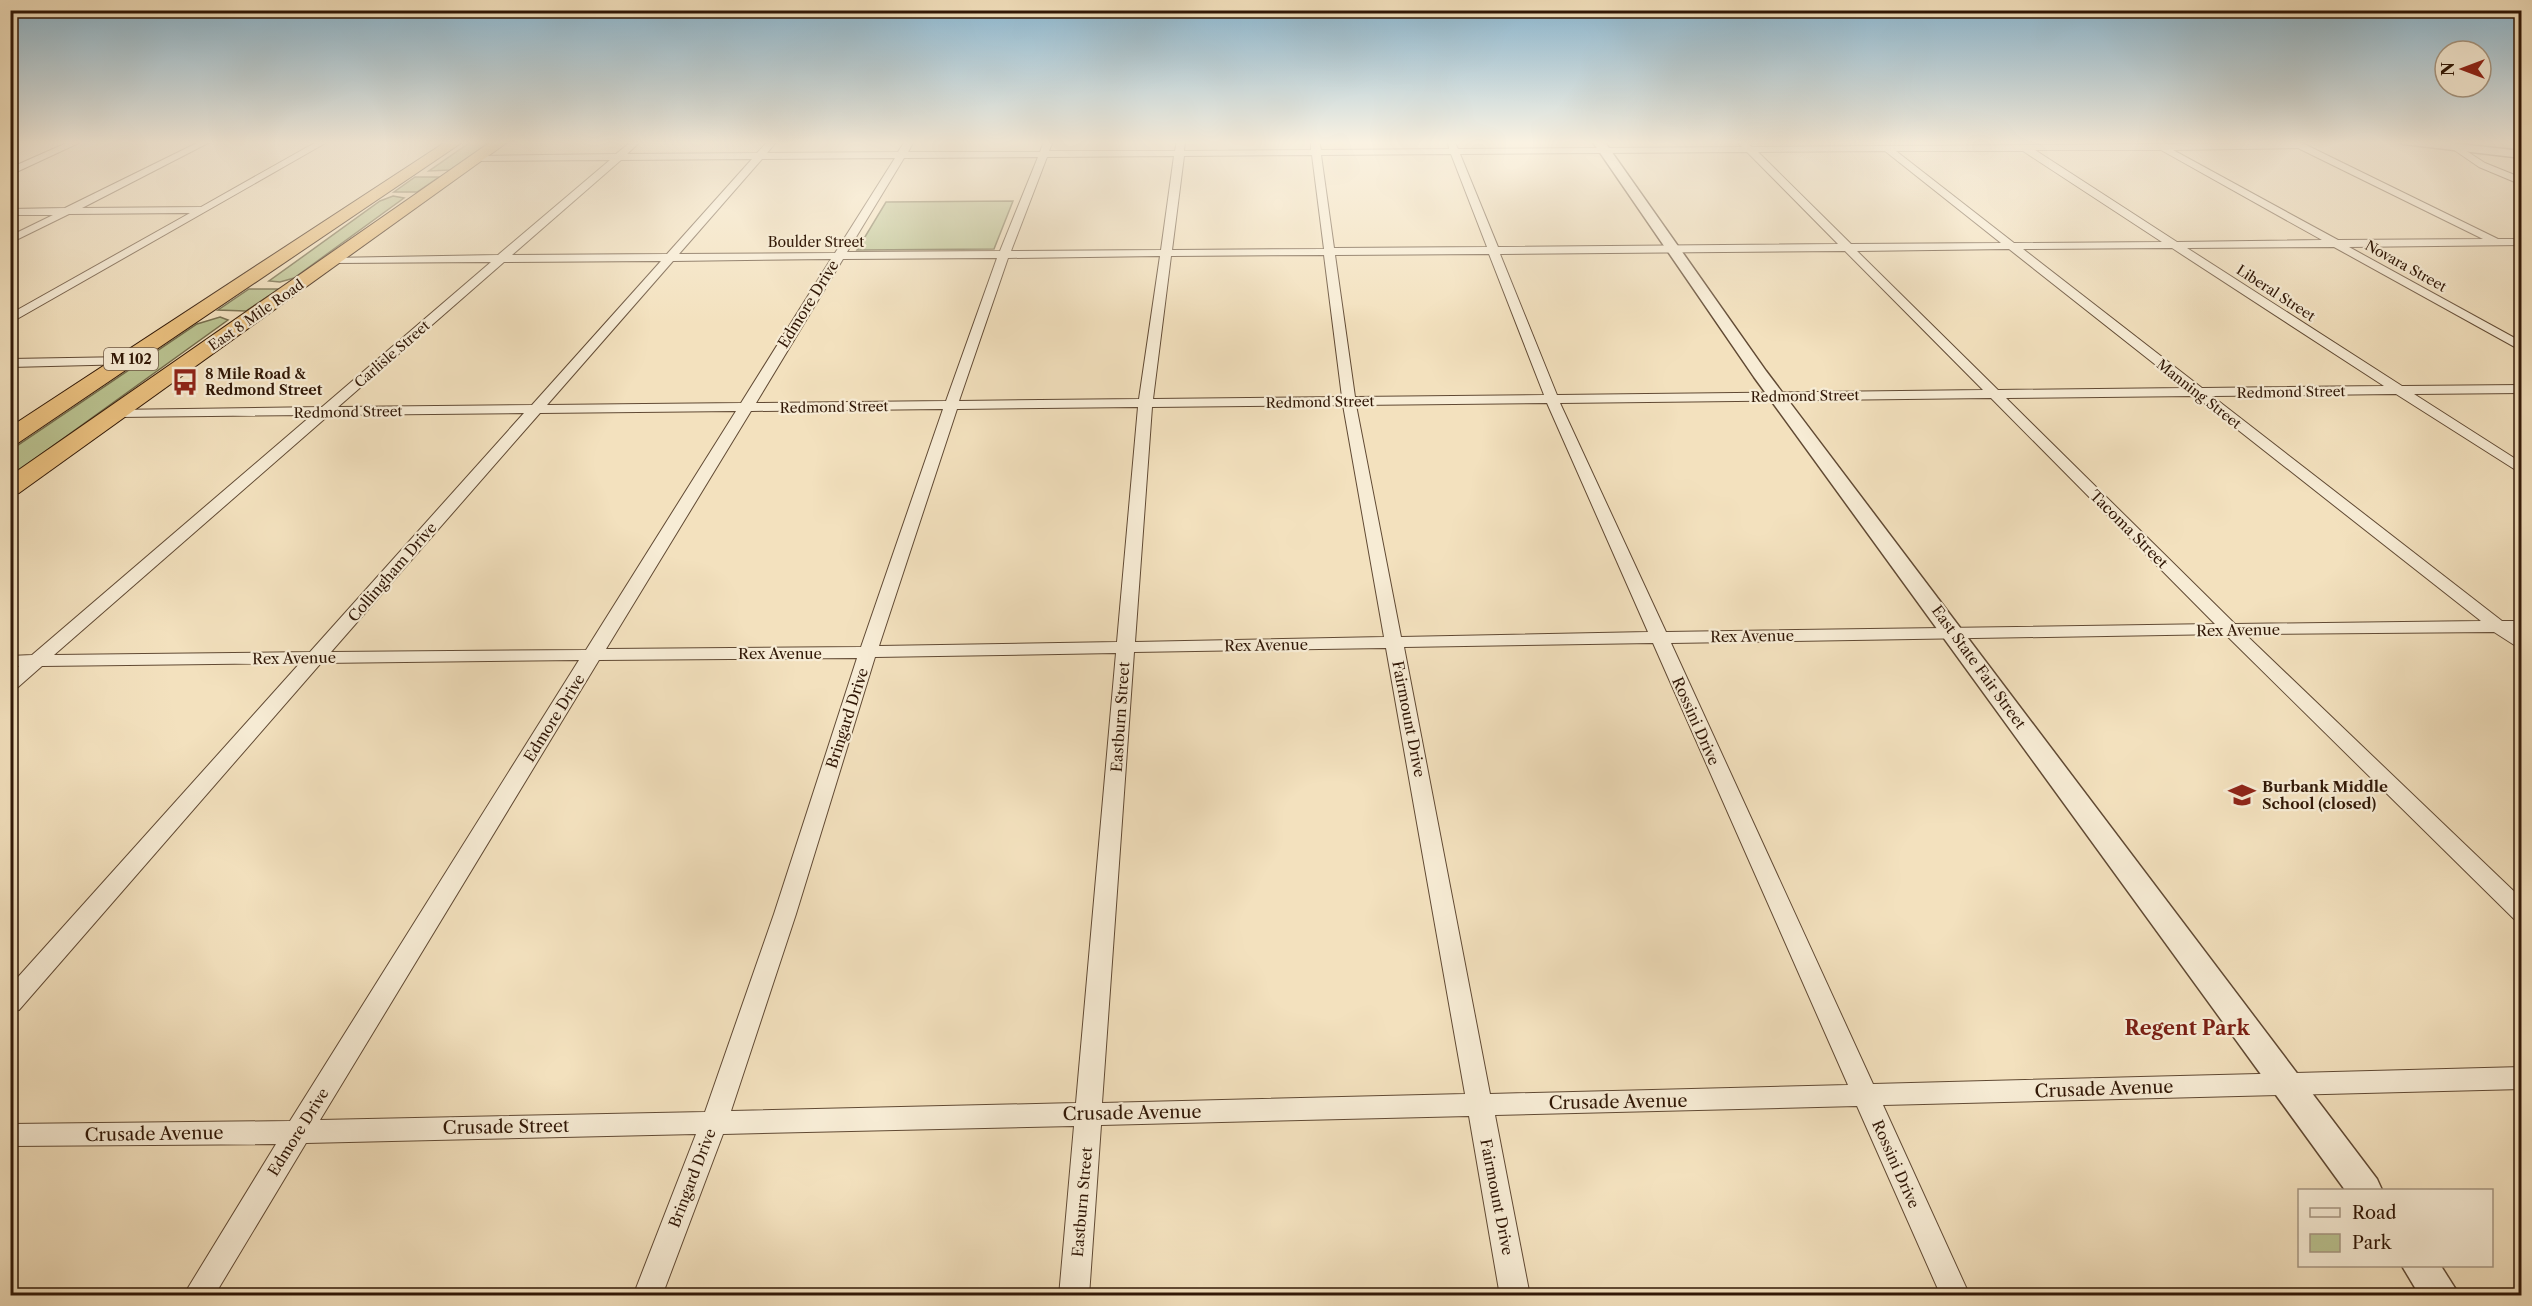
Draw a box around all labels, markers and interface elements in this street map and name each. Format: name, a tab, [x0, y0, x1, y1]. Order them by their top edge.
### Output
north arrow	[2433, 39, 2493, 99]
text: N	[2438, 62, 2458, 76]
street label: Boulder Street	[768, 233, 864, 251]
street label: Novara Street	[2362, 236, 2450, 296]
street label: Edmore Drive	[773, 257, 843, 351]
street label: Liberal Street	[2233, 261, 2319, 325]
street label: East 8 Mile Road	[205, 275, 308, 355]
street label: Carlisle Street	[351, 316, 433, 392]
road number: M 102	[104, 348, 158, 370]
street label: Manning Street	[2153, 355, 2245, 433]
place label: 8 Mile Road & Redmond Street	[205, 365, 323, 399]
bus stop icon: 8 Mile Road & Redmond Street	[170, 367, 200, 397]
street label: Redmond Street	[2236, 382, 2346, 402]
street label: Redmond Street	[1750, 386, 1860, 406]
street label: Redmond Street	[1265, 392, 1375, 412]
street label: Redmond Street	[779, 397, 889, 417]
street label: Redmond Street	[293, 402, 403, 422]
street label: Tacoma Street	[2086, 486, 2173, 573]
street label: Collingham Drive	[344, 518, 440, 626]
street label: East State Fair Street	[1928, 601, 2031, 733]
street label: Rex Avenue	[2196, 620, 2280, 640]
street label: Rex Avenue	[1710, 626, 1794, 646]
street label: Rex Avenue	[1224, 635, 1308, 655]
street label: Rex Avenue	[738, 644, 822, 663]
street label: Rex Avenue	[252, 648, 336, 668]
street label: Fairmount Drive	[1388, 659, 1430, 779]
street label: Eastburn Street	[1107, 661, 1133, 773]
street label: Bringard Drive	[822, 665, 872, 771]
street label: Edmore Drive	[519, 671, 589, 765]
street label: Rossini Drive	[1668, 674, 1724, 768]
place label: Burbank Middle School (closed)	[2262, 777, 2388, 813]
school or university icon: Burbank Middle School (closed)	[2227, 780, 2257, 810]
district label: Regent Park	[2124, 1016, 2250, 1040]
street label: Crusade Avenue	[2034, 1076, 2174, 1102]
street label: Edmore Drive	[263, 1085, 333, 1179]
street label: Crusade Avenue	[1548, 1090, 1688, 1114]
street label: Crusade Avenue	[1062, 1101, 1202, 1125]
street label: Crusade Street	[442, 1115, 570, 1139]
street label: Rossini Drive	[1868, 1117, 1924, 1211]
street label: Crusade Avenue	[84, 1122, 224, 1146]
street label: Bringard Drive	[664, 1126, 720, 1230]
street label: Fairmount Drive	[1476, 1137, 1518, 1257]
street label: Eastburn Street	[1068, 1145, 1096, 1258]
legend	[2298, 1189, 2493, 1267]
text: Road	[2352, 1202, 2397, 1224]
text: Park	[2352, 1232, 2393, 1254]

